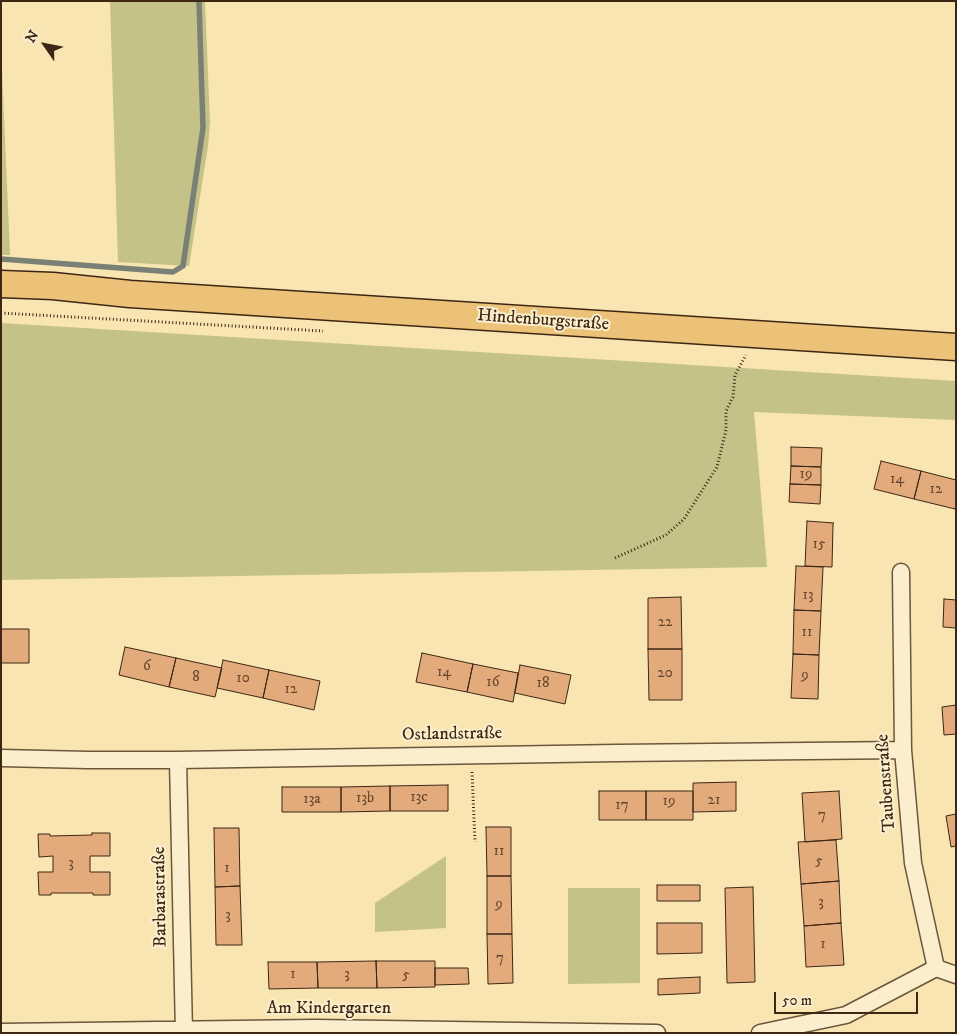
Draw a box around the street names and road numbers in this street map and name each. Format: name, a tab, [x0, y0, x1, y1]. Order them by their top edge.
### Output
street label: Hindenburgstraße	[476, 306, 610, 336]
street label: Ostlandstraße	[402, 723, 502, 747]
street label: Taubenstraße	[873, 733, 901, 833]
street label: Barbarastraße	[149, 847, 173, 947]
street label: Am Kindergarten	[267, 998, 391, 1020]

